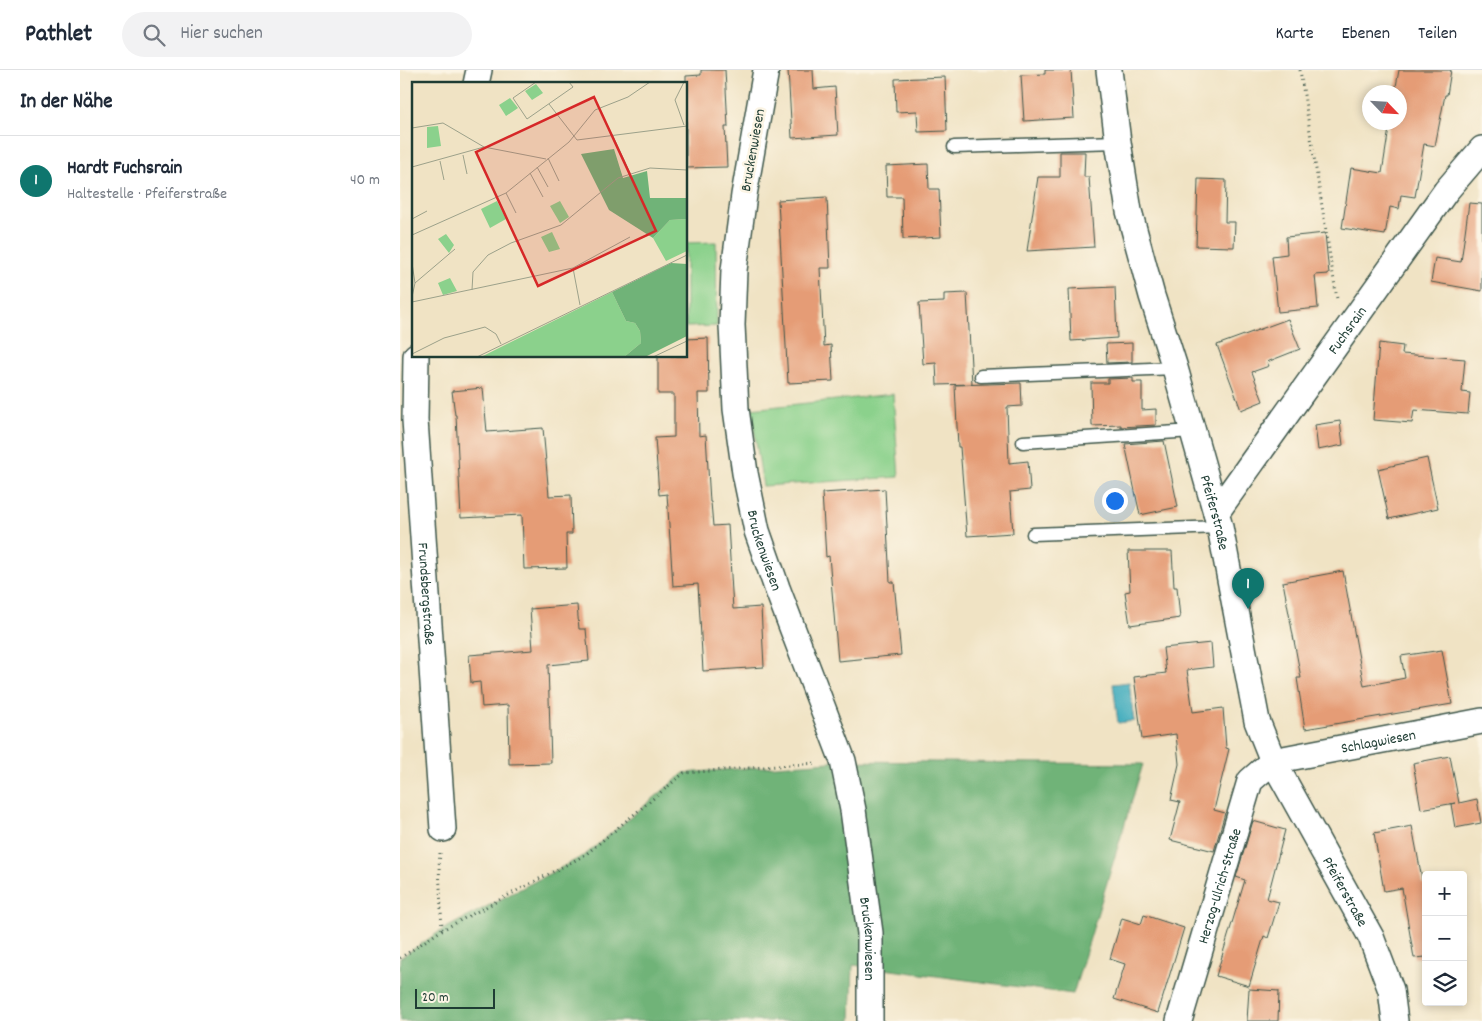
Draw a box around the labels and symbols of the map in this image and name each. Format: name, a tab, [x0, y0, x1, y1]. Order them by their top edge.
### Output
inset map	[412, 82, 688, 358]
north arrow	[1362, 85, 1407, 130]
street label: Bruckenwiesen	[736, 107, 772, 193]
street label: Fuchsrain	[1324, 302, 1373, 360]
street label: Pfeiferstraße	[1193, 473, 1233, 553]
your location	[1102, 488, 1128, 514]
street label: Bruckenwiesen	[740, 508, 786, 594]
street label: Frundsbergstraße	[410, 542, 439, 646]
pin: 1	[1232, 568, 1264, 609]
street label: Schlagwiesen	[1339, 725, 1418, 761]
street label: Herzog-Ulrich-Straße	[1193, 825, 1249, 947]
street label: Pfeiferstraße	[1315, 853, 1372, 932]
street label: Bruckenwiesen	[852, 896, 879, 981]
scale bar	[415, 986, 495, 1009]

